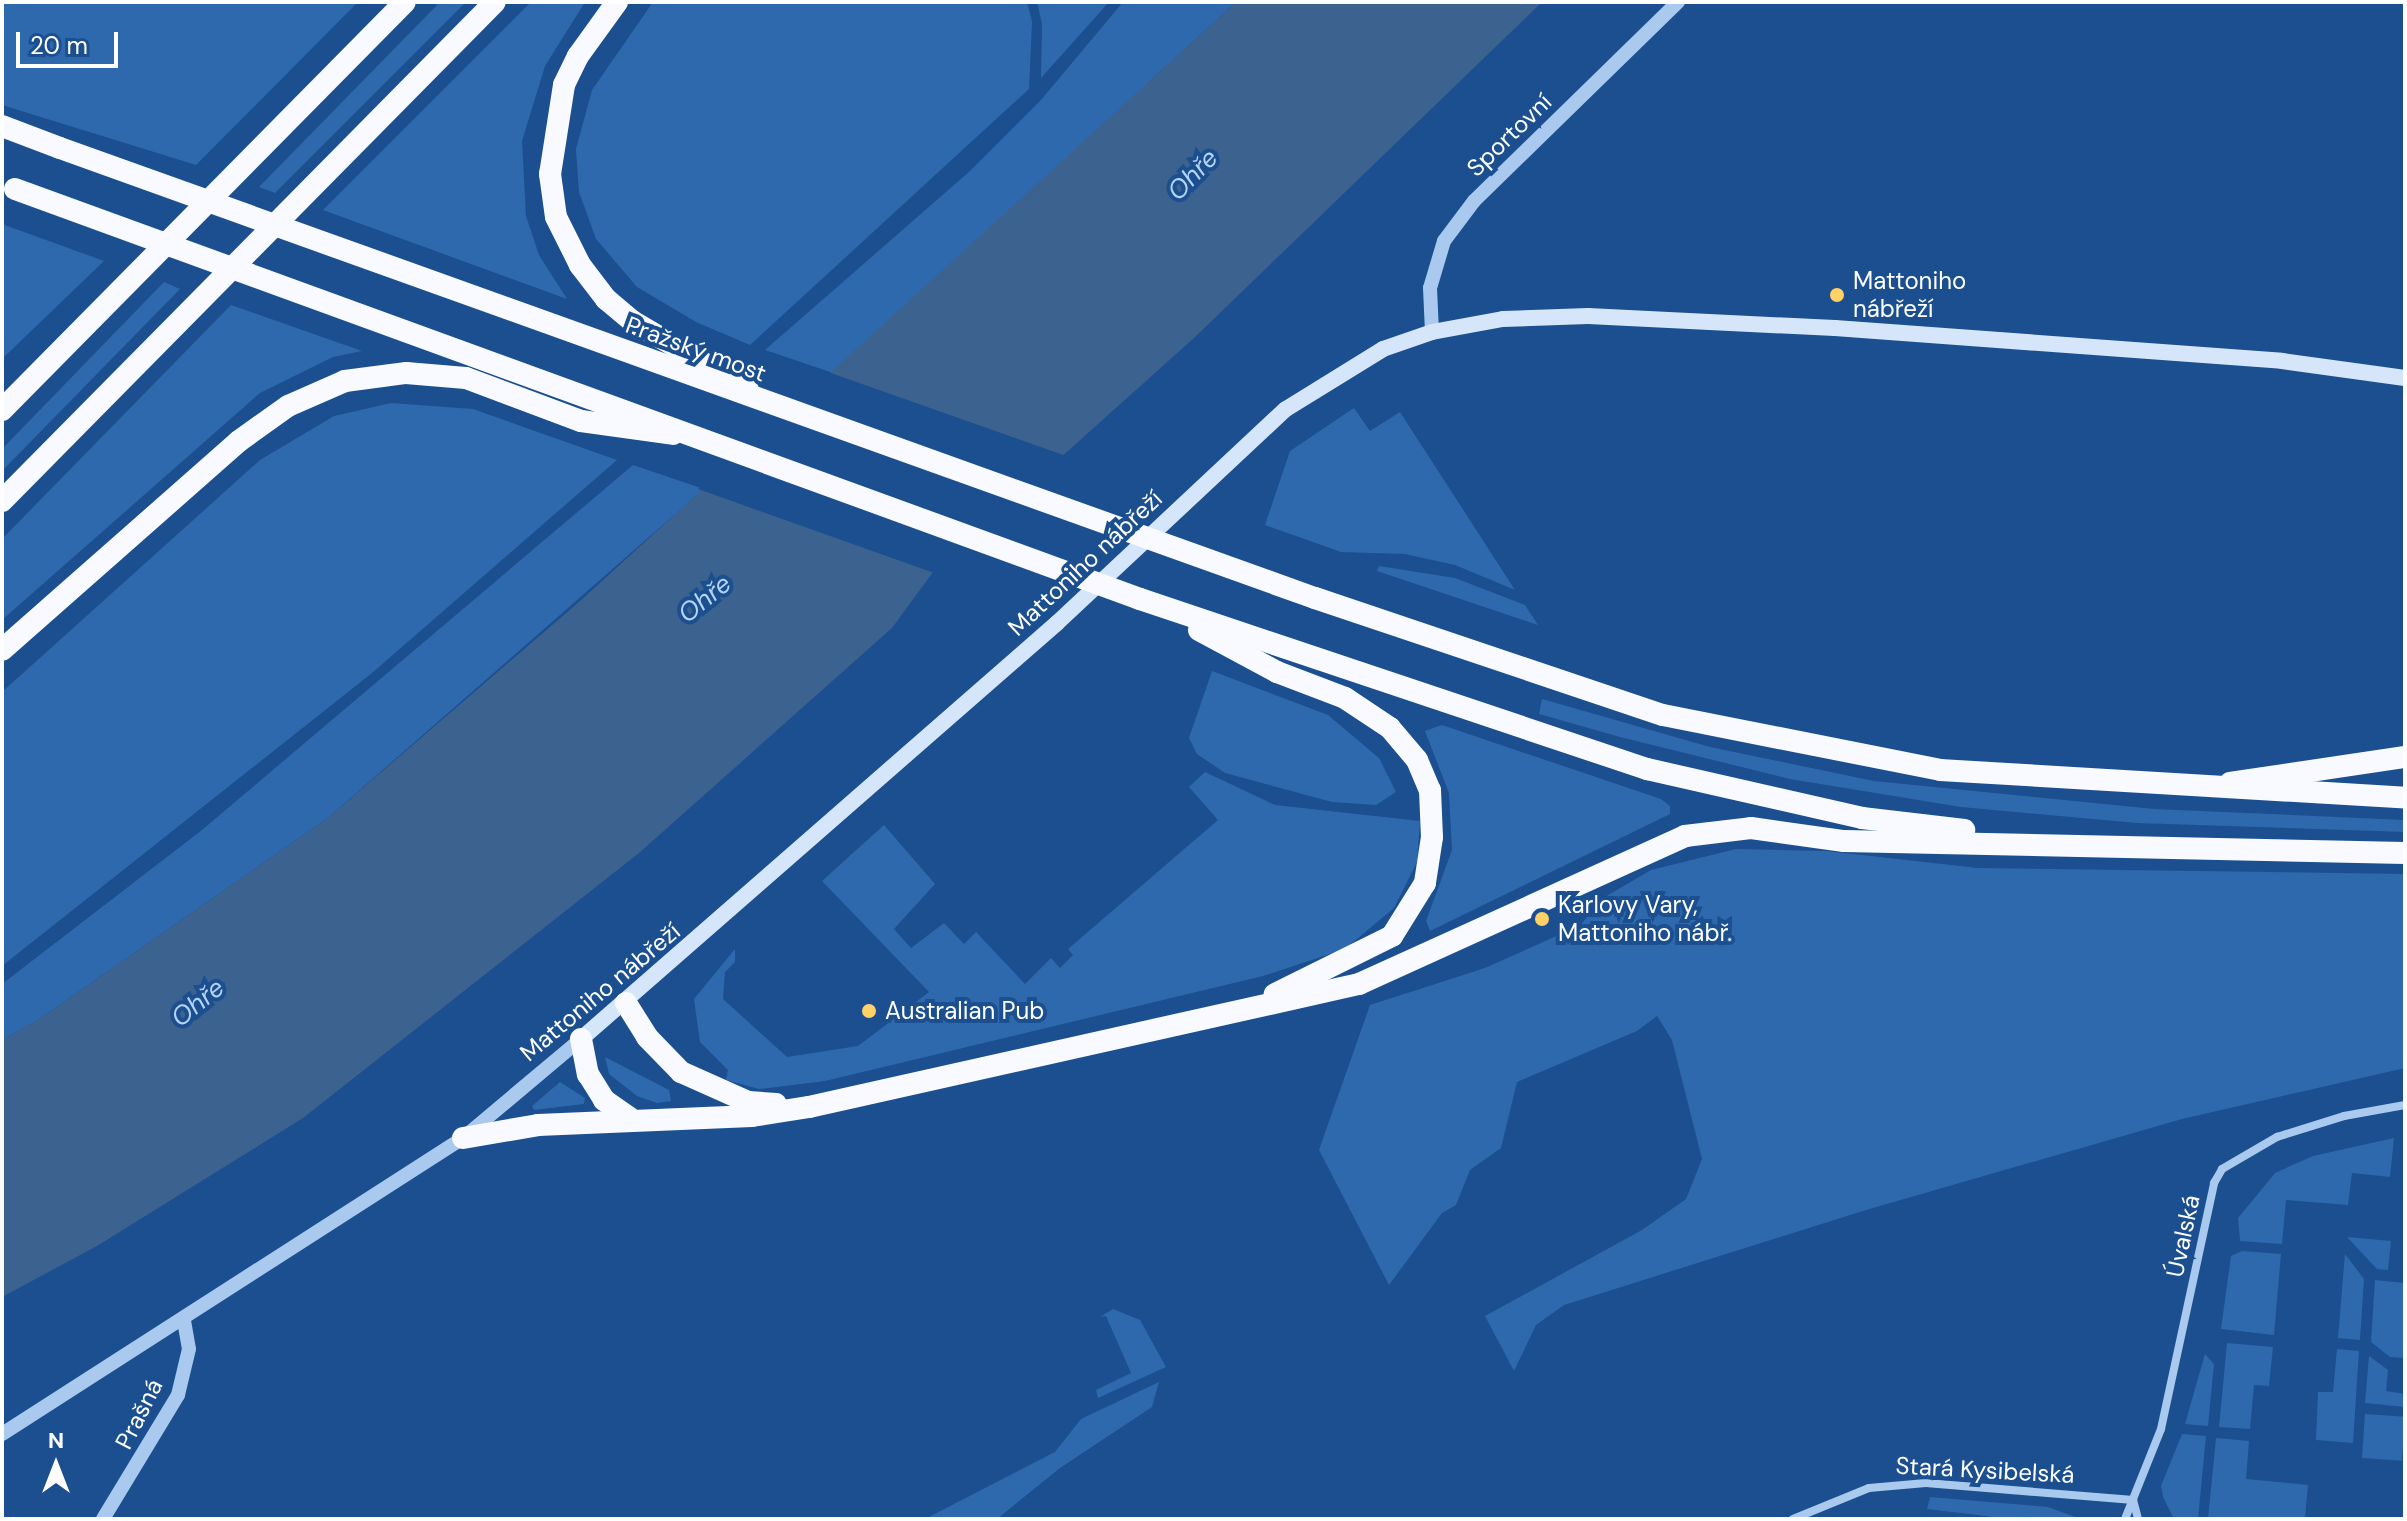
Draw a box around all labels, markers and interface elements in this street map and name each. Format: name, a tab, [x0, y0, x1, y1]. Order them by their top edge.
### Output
scale bar	[20, 16, 122, 66]
text: 20 m	[30, 30, 88, 61]
street label: Sportovní	[1461, 88, 1557, 182]
water label: Ohře	[1161, 143, 1225, 207]
place label: Mattoniho nábřeží	[1853, 267, 1966, 323]
marker: Mattoniho nábřeží	[1828, 286, 1846, 304]
street label: Pražský most	[622, 310, 770, 388]
street label: Mattoniho nábřeží	[1002, 484, 1168, 642]
water label: Ohře	[672, 568, 738, 630]
place label: Karlovy Vary, Mattoniho nábř.	[1558, 891, 1732, 947]
marker: Karlovy Vary, Mattoniho nábř.	[1533, 910, 1551, 928]
street label: Mattoniho nábřeží	[514, 917, 686, 1067]
water label: Ohře	[165, 972, 231, 1034]
place label: Australian Pub	[885, 997, 1044, 1025]
marker: Australian Pub	[860, 1002, 878, 1020]
street label: Úvalská	[2160, 1192, 2206, 1280]
street label: Prašná	[109, 1374, 169, 1454]
north arrow	[16, 1425, 96, 1505]
text: N	[48, 1426, 64, 1455]
street label: Stará Kysibelská	[1895, 1451, 2075, 1489]

